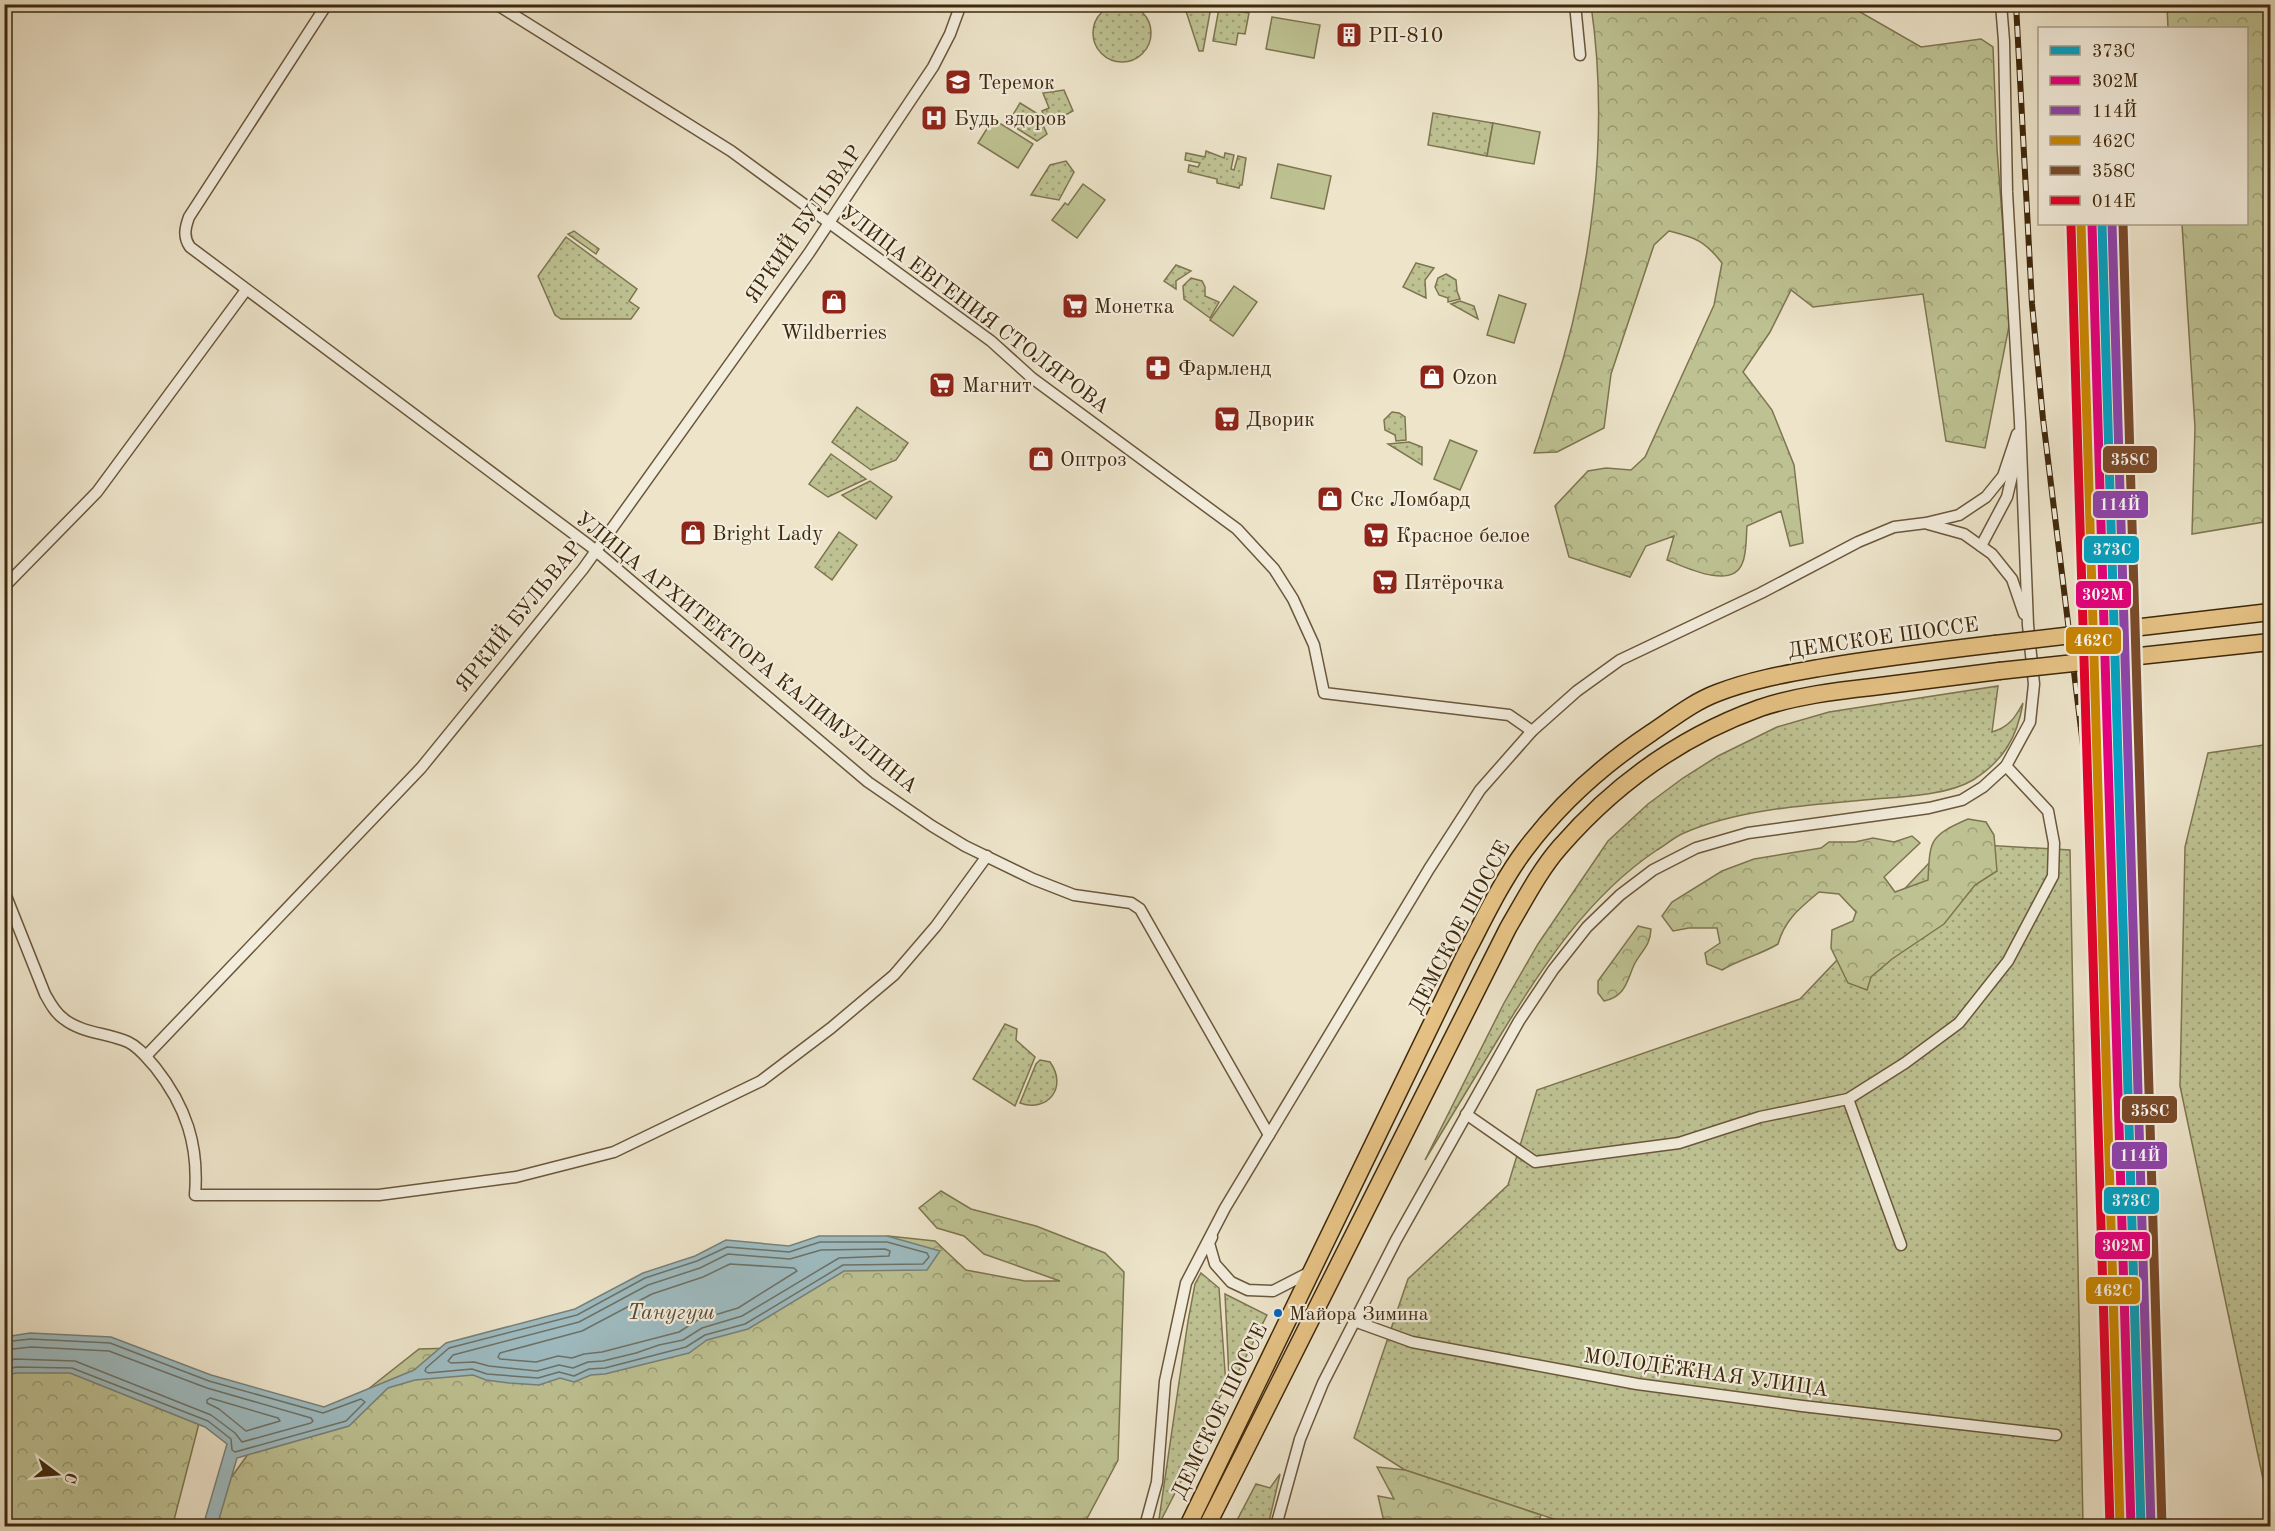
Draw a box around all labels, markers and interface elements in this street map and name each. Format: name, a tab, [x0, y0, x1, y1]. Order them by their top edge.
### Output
building icon: РП-810	[1334, 20, 1364, 50]
place label: РП-810	[1368, 26, 1443, 47]
legend	[2038, 27, 2248, 225]
text: 373C	[2092, 43, 2135, 61]
school or university icon: Теремок	[943, 67, 973, 97]
place label: Теремок	[978, 73, 1055, 94]
text: 302М	[2092, 73, 2138, 91]
text: 114Й	[2092, 99, 2137, 121]
hospital icon: Будь здоров	[919, 103, 949, 133]
place label: Будь здоров	[954, 109, 1066, 130]
text: 462С	[2092, 133, 2135, 151]
street label: ЯРКИЙ БУЛЬВАР	[738, 139, 867, 308]
text: 358С	[2092, 163, 2135, 181]
text: 014Е	[2092, 193, 2136, 211]
street label: УЛИЦА ЕВГЕНИЯ СТОЛЯРОВА	[836, 202, 1113, 418]
shop icon: Wildberries	[819, 287, 849, 317]
supermarket icon: Монетка	[1060, 291, 1090, 321]
place label: Монетка	[1094, 297, 1174, 318]
place label: Wildberries	[781, 323, 887, 344]
pharmacy icon: Фармленд	[1143, 353, 1173, 383]
place label: Фармленд	[1178, 359, 1272, 380]
shop icon: Ozon	[1417, 362, 1447, 392]
place label: Ozon	[1452, 368, 1498, 389]
supermarket icon: Магнит	[927, 370, 957, 400]
place label: Магнит	[962, 376, 1032, 397]
supermarket icon: Дворик	[1212, 404, 1242, 434]
place label: Дворик	[1246, 410, 1315, 431]
shop icon: Оптроз	[1026, 444, 1056, 474]
line badge: 358С	[2102, 445, 2158, 474]
place label: Оптроз	[1060, 450, 1127, 471]
text: 358С	[2111, 453, 2149, 469]
shop icon: Скс Ломбард	[1315, 484, 1345, 514]
place label: Скс Ломбард	[1350, 490, 1471, 511]
line badge: 114Й	[2092, 490, 2149, 519]
text: 114Й	[2099, 494, 2141, 514]
street label: УЛИЦА АРХИТЕКТОРА КАЛИМУЛЛИНА	[571, 509, 921, 798]
shop icon: Bright Lady	[678, 518, 708, 548]
supermarket icon: Красное белое	[1361, 520, 1391, 550]
place label: Bright Lady	[712, 524, 823, 545]
place label: Красное белое	[1396, 526, 1530, 547]
street label: ЯРКИЙ БУЛЬВАР	[448, 534, 586, 696]
line badge: 373C	[2083, 535, 2140, 564]
text: 373C	[2093, 543, 2131, 559]
supermarket icon: Пятёрочка	[1370, 567, 1400, 597]
place label: Пятёрочка	[1404, 573, 1504, 594]
line badge: 302М	[2075, 580, 2132, 609]
text: 302М	[2082, 588, 2124, 604]
street label: ДЕМСКОЕ ШОССЕ	[1786, 615, 1980, 662]
line badge: 462С	[2065, 626, 2122, 655]
text: 462С	[2074, 634, 2112, 650]
street label: ДЕМСКОЕ ШОССЕ	[1406, 838, 1515, 1018]
line badge: 358С	[2121, 1095, 2178, 1124]
text: 358С	[2131, 1104, 2169, 1120]
line badge: 114Й	[2111, 1141, 2168, 1170]
text: 114Й	[2119, 1145, 2161, 1165]
line badge: 373C	[2103, 1186, 2160, 1215]
text: 373C	[2112, 1194, 2150, 1210]
line badge: 302М	[2094, 1231, 2151, 1260]
text: 302М	[2102, 1239, 2144, 1255]
line badge: 462С	[2085, 1276, 2141, 1305]
text: 462С	[2094, 1284, 2132, 1300]
water label: Танугуш	[627, 1302, 715, 1324]
place label: Майора Зимина	[1289, 1305, 1429, 1325]
marker: Майора Зимина	[1272, 1307, 1284, 1319]
street label: ДЕМСКОЕ ШОССЕ	[1169, 1321, 1272, 1503]
street label: МОЛОДЁЖНАЯ УЛИЦА	[1582, 1342, 1830, 1401]
north arrow	[27, 1444, 87, 1504]
text: С	[60, 1470, 79, 1485]

